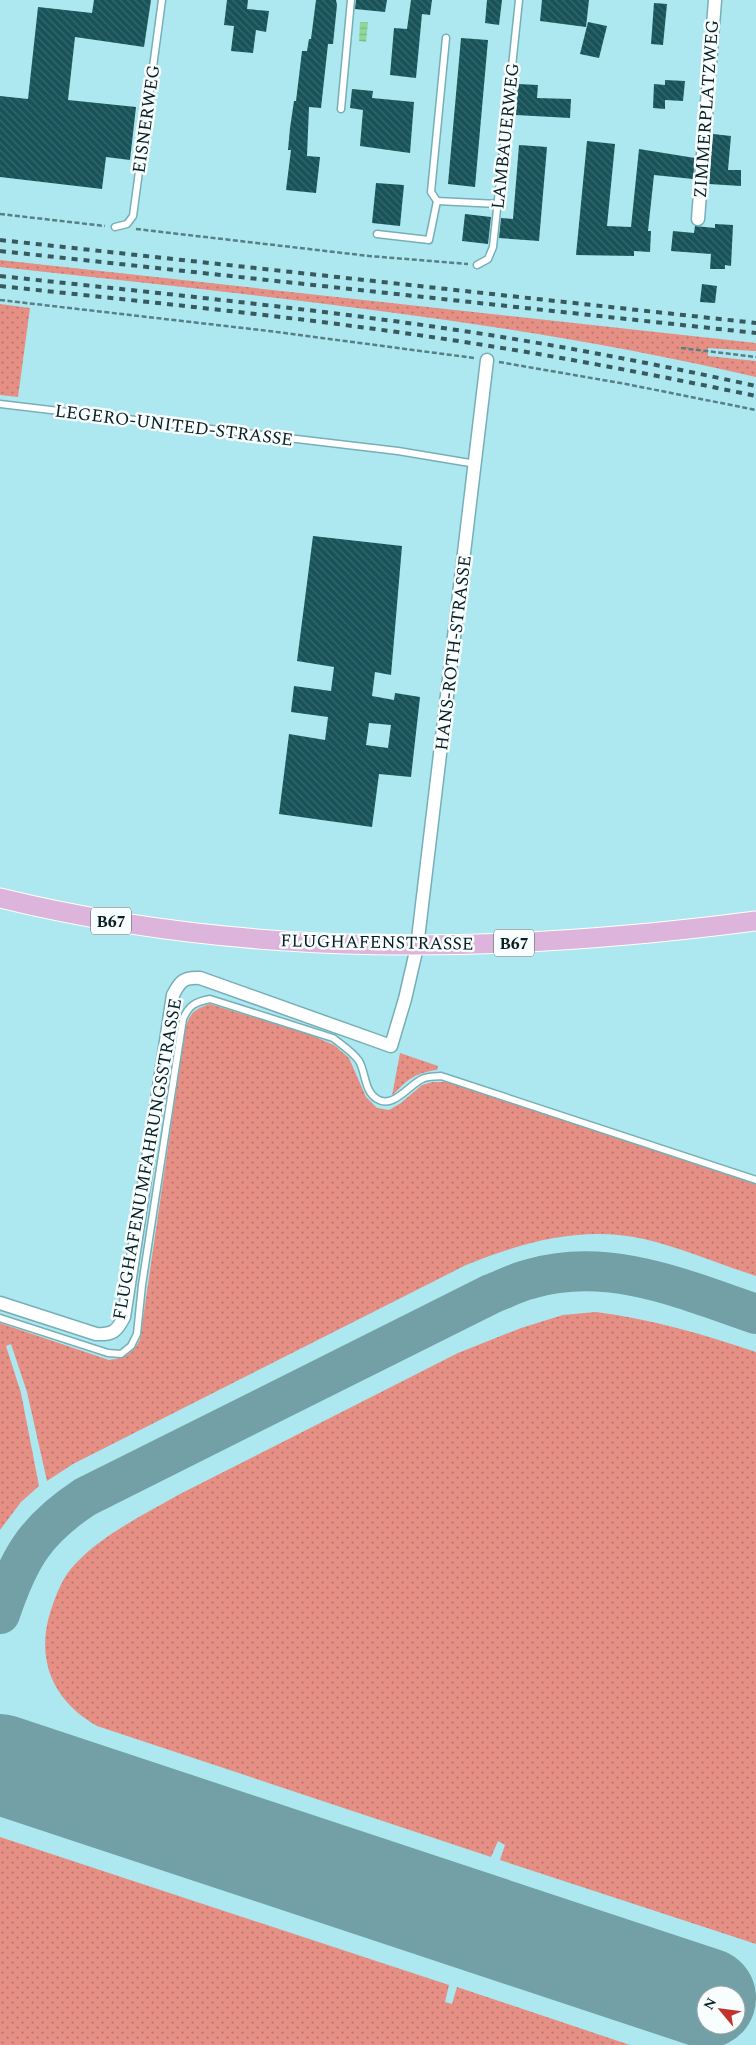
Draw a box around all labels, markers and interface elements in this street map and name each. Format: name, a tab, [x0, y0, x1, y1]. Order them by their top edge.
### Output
street label: ZIMMERPLATZWEG	[687, 19, 726, 199]
street label: LAMBAUERWEG	[484, 61, 527, 211]
street label: EISNERWEG	[126, 63, 167, 175]
street label: LEGERO-UNITED-STRASSE	[53, 397, 295, 454]
street label: HANS-ROTH-STRASSE	[428, 554, 479, 752]
road number: B67	[91, 908, 131, 934]
street label: FLUGHAFENSTRASSE	[280, 927, 474, 958]
road number: B67	[494, 930, 534, 956]
street label: FLUGHAFENUMFAHRUNGSSTRASSE	[106, 996, 189, 1322]
north arrow	[696, 1985, 746, 2035]
text: N	[698, 1994, 722, 2014]

